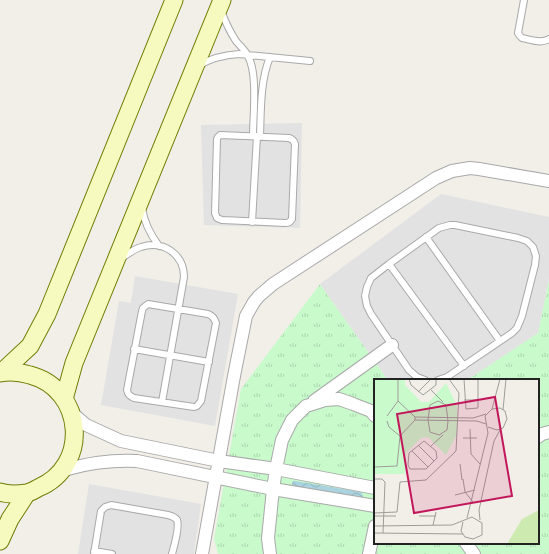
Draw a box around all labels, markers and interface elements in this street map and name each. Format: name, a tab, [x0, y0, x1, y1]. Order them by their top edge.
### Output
inset map	[374, 379, 539, 544]

